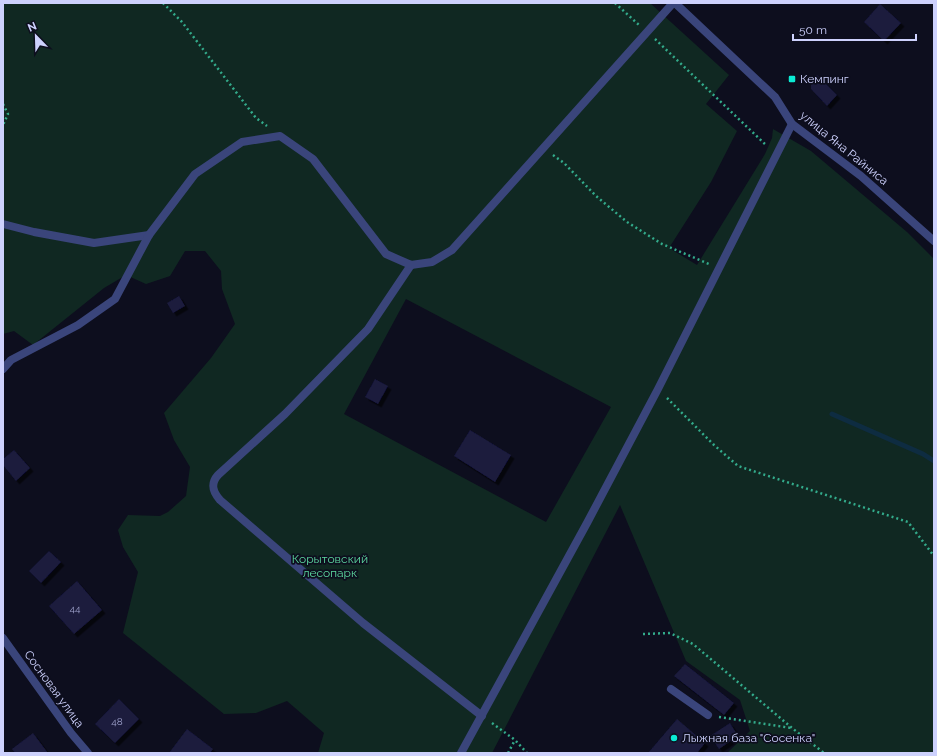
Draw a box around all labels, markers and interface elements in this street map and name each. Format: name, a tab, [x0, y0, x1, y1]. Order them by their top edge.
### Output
north arrow	[16, 16, 56, 56]
scale bar	[793, 16, 916, 42]
text: N	[26, 20, 39, 35]
text: 50 m	[799, 23, 827, 37]
place label: Кемпинг	[800, 72, 849, 86]
marker: Кемпинг	[787, 74, 797, 84]
street label: улица Яна Райниса	[797, 108, 891, 188]
park label: Корытовский лесопарк	[292, 552, 368, 580]
house number: 44	[70, 603, 81, 614]
street label: Сосновая улица	[21, 648, 87, 730]
house number: 48	[111, 716, 123, 727]
place label: Лыжная база "Сосенка"	[682, 731, 815, 745]
marker: Лыжная база "Сосенка"	[669, 733, 679, 743]

